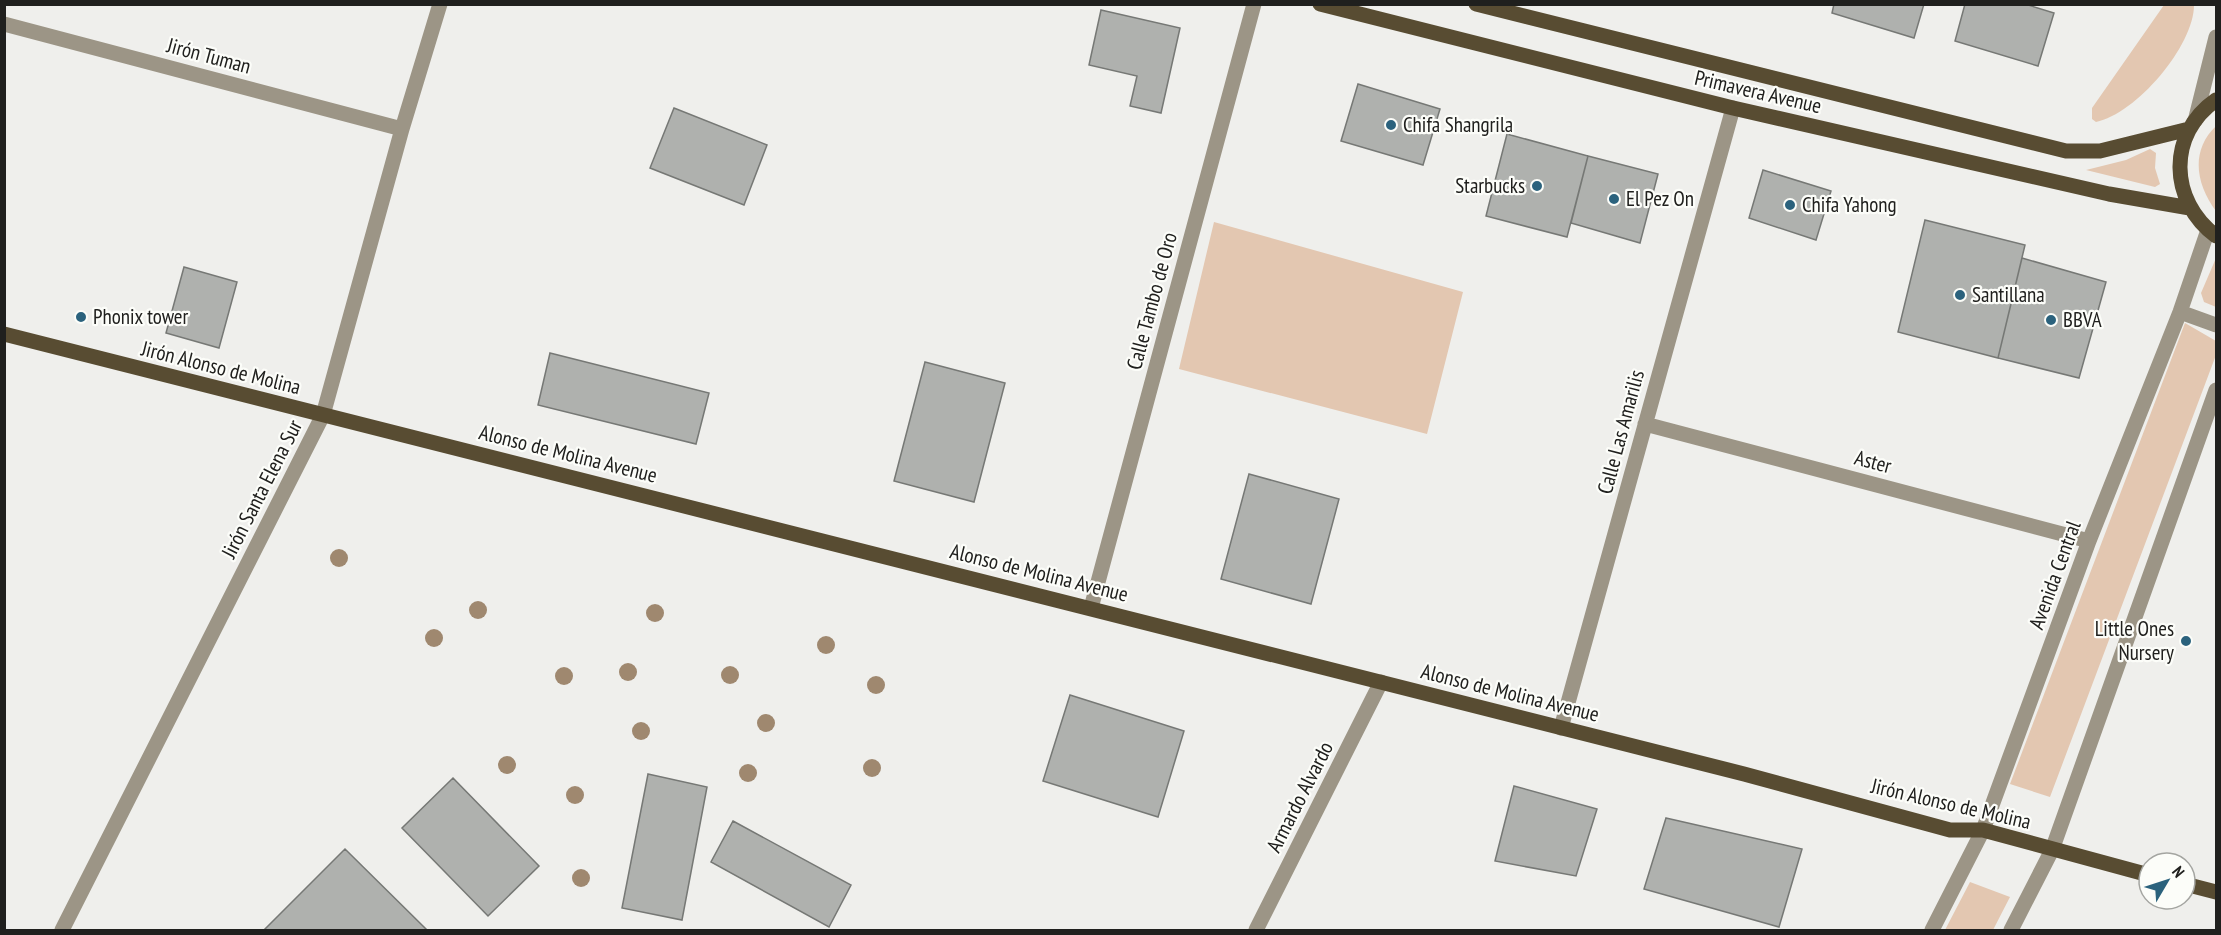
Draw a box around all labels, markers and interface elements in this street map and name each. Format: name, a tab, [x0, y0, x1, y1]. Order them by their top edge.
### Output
street label: Jirón Tuman	[163, 31, 254, 80]
street label: Primavera Avenue	[1692, 64, 1824, 119]
place label: Chifa Shangrila	[1403, 111, 1513, 138]
marker: Chifa Shangrila	[1384, 118, 1398, 132]
place label: Starbucks	[1455, 172, 1525, 199]
marker: Starbucks	[1530, 179, 1544, 193]
place label: El Pez On	[1626, 185, 1694, 212]
place label: Chifa Yahong	[1802, 191, 1897, 218]
marker: El Pez On	[1607, 192, 1621, 206]
marker: Chifa Yahong	[1783, 198, 1797, 212]
street label: Calle Tambo de Oro	[1120, 229, 1183, 372]
place label: Santillana	[1972, 281, 2045, 308]
marker: Santillana	[1953, 288, 1967, 302]
place label: Phonix tower	[93, 303, 189, 330]
place label: BBVA	[2063, 306, 2102, 333]
marker: Phonix tower	[74, 310, 88, 324]
marker: BBVA	[2044, 313, 2058, 327]
street label: Jirón Alonso de Molina	[138, 334, 303, 400]
street label: Calle Las Amarilis	[1591, 367, 1650, 497]
street label: Jirón Santa Elena Sur	[215, 415, 308, 563]
street label: Alonso de Molina Avenue	[476, 418, 660, 489]
street label: Aster	[1852, 444, 1895, 479]
street label: Avenida Central	[2022, 517, 2087, 633]
street label: Alonso de Molina Avenue	[947, 537, 1131, 608]
place label: Little Ones Nursery	[2095, 615, 2174, 666]
marker: Little Ones Nursery	[2179, 634, 2193, 648]
street label: Alonso de Molina Avenue	[1418, 657, 1602, 728]
street label: Armardo Alvardo	[1260, 737, 1339, 857]
street label: Jirón Alonso de Molina	[1868, 772, 2034, 835]
north arrow	[2137, 851, 2197, 911]
text: N	[2168, 862, 2189, 881]

